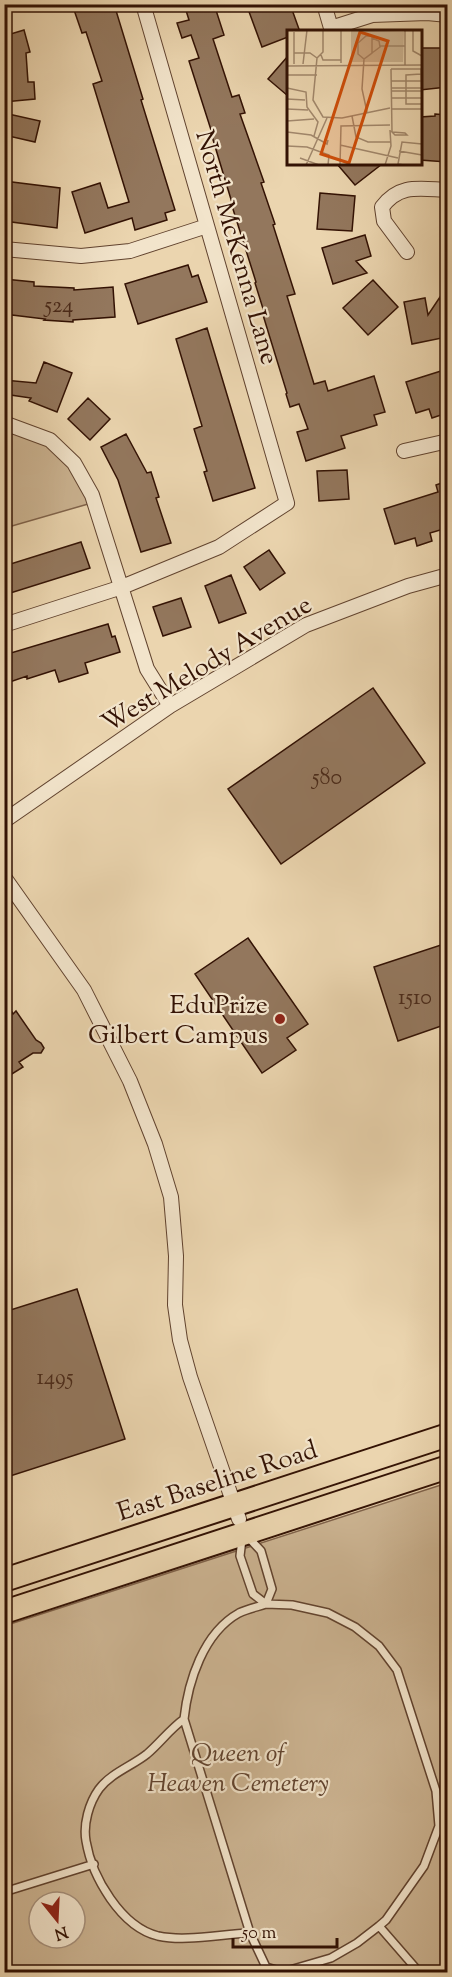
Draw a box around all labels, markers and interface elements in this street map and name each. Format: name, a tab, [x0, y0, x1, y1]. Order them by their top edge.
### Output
inset map	[287, 30, 422, 165]
street label: North McKenna Lane	[184, 126, 287, 369]
house number: 524	[43, 291, 73, 323]
street label: West Melody Avenue	[95, 588, 320, 743]
house number: 580	[310, 763, 342, 795]
house number: 1510	[398, 983, 432, 1015]
place label: EduPrize Gilbert Campus	[88, 988, 268, 1055]
marker: EduPrize Gilbert Campus	[273, 1012, 287, 1026]
house number: 1495	[37, 1363, 74, 1395]
street label: East Baseline Road	[113, 1432, 323, 1532]
park label: Queen of Heaven Cemetery	[147, 1736, 329, 1803]
north arrow	[27, 1890, 87, 1950]
scale bar	[233, 1911, 336, 1949]
text: N	[51, 1919, 70, 1945]
text: 50 m	[241, 1921, 277, 1947]

